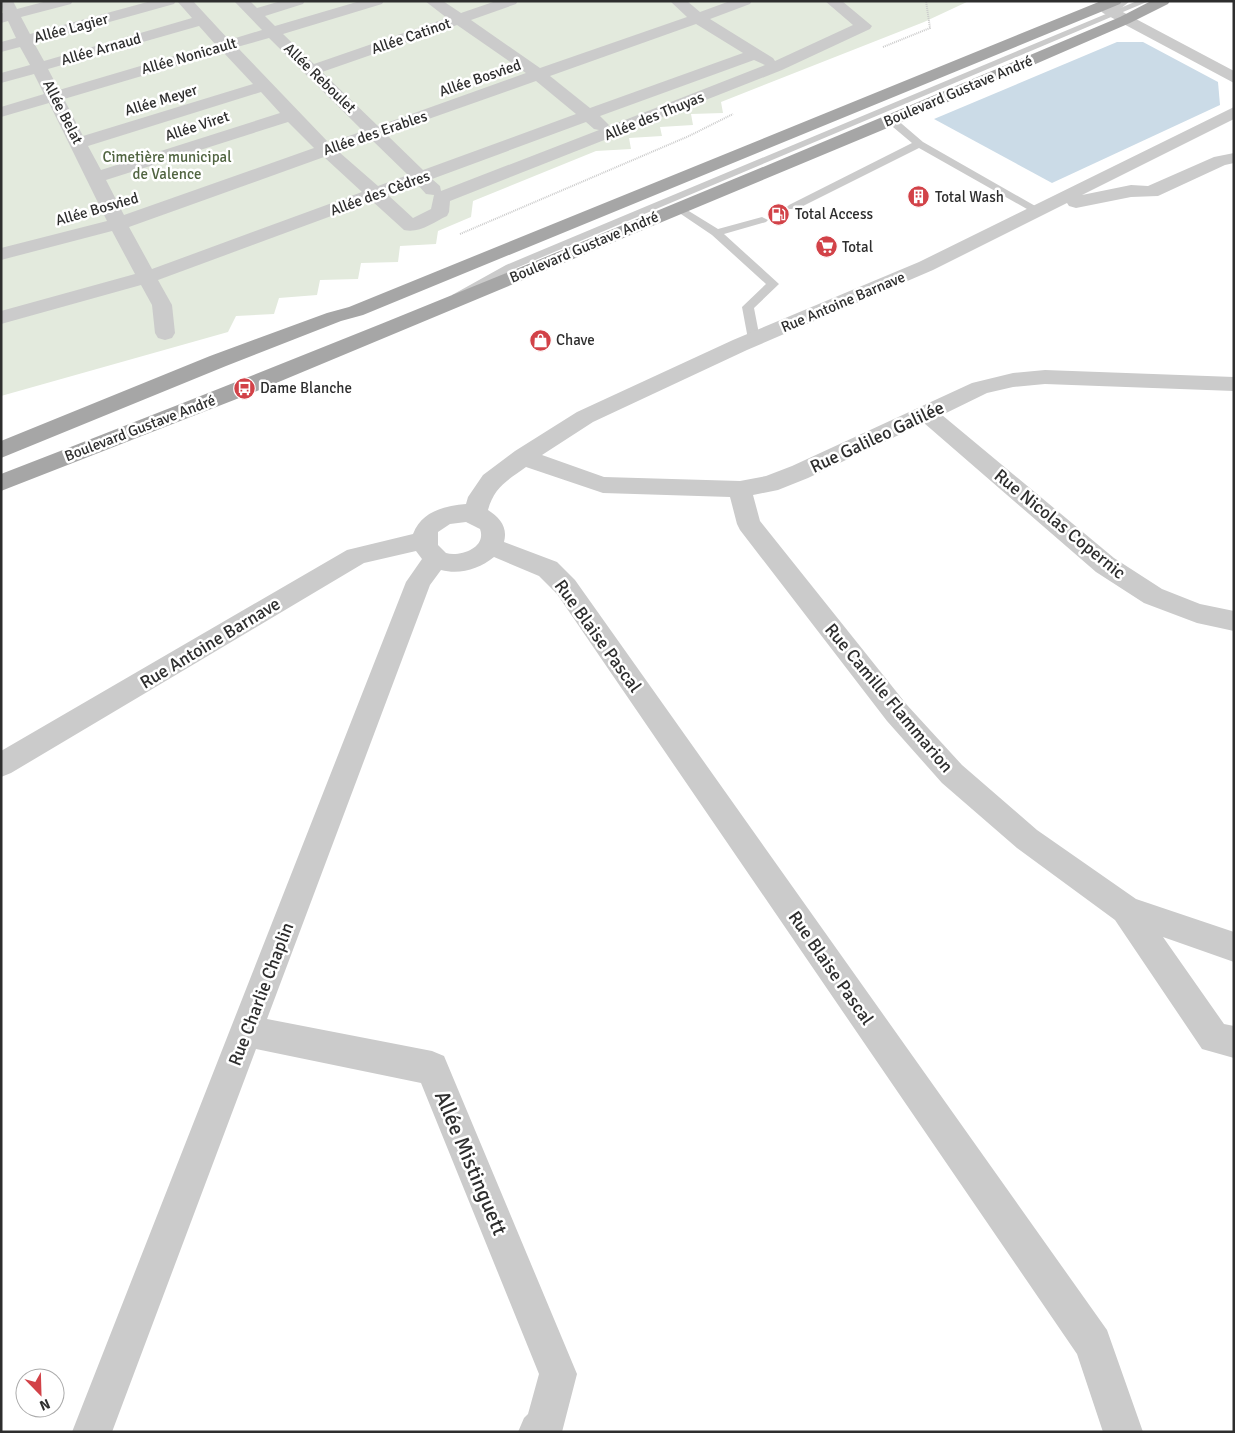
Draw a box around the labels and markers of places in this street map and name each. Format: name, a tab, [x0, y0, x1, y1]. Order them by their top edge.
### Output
building icon: Total Wash	[907, 185, 931, 209]
place label: Total Wash	[935, 188, 1004, 206]
fuel station icon: Total Access	[767, 202, 791, 226]
place label: Total Access	[795, 205, 873, 223]
supermarket icon: Total	[814, 235, 838, 259]
place label: Total	[842, 238, 873, 256]
shop icon: Chave	[528, 328, 552, 352]
place label: Chave	[556, 331, 595, 349]
bus stop icon: Dame Blanche	[232, 376, 256, 400]
place label: Dame Blanche	[260, 379, 352, 397]

